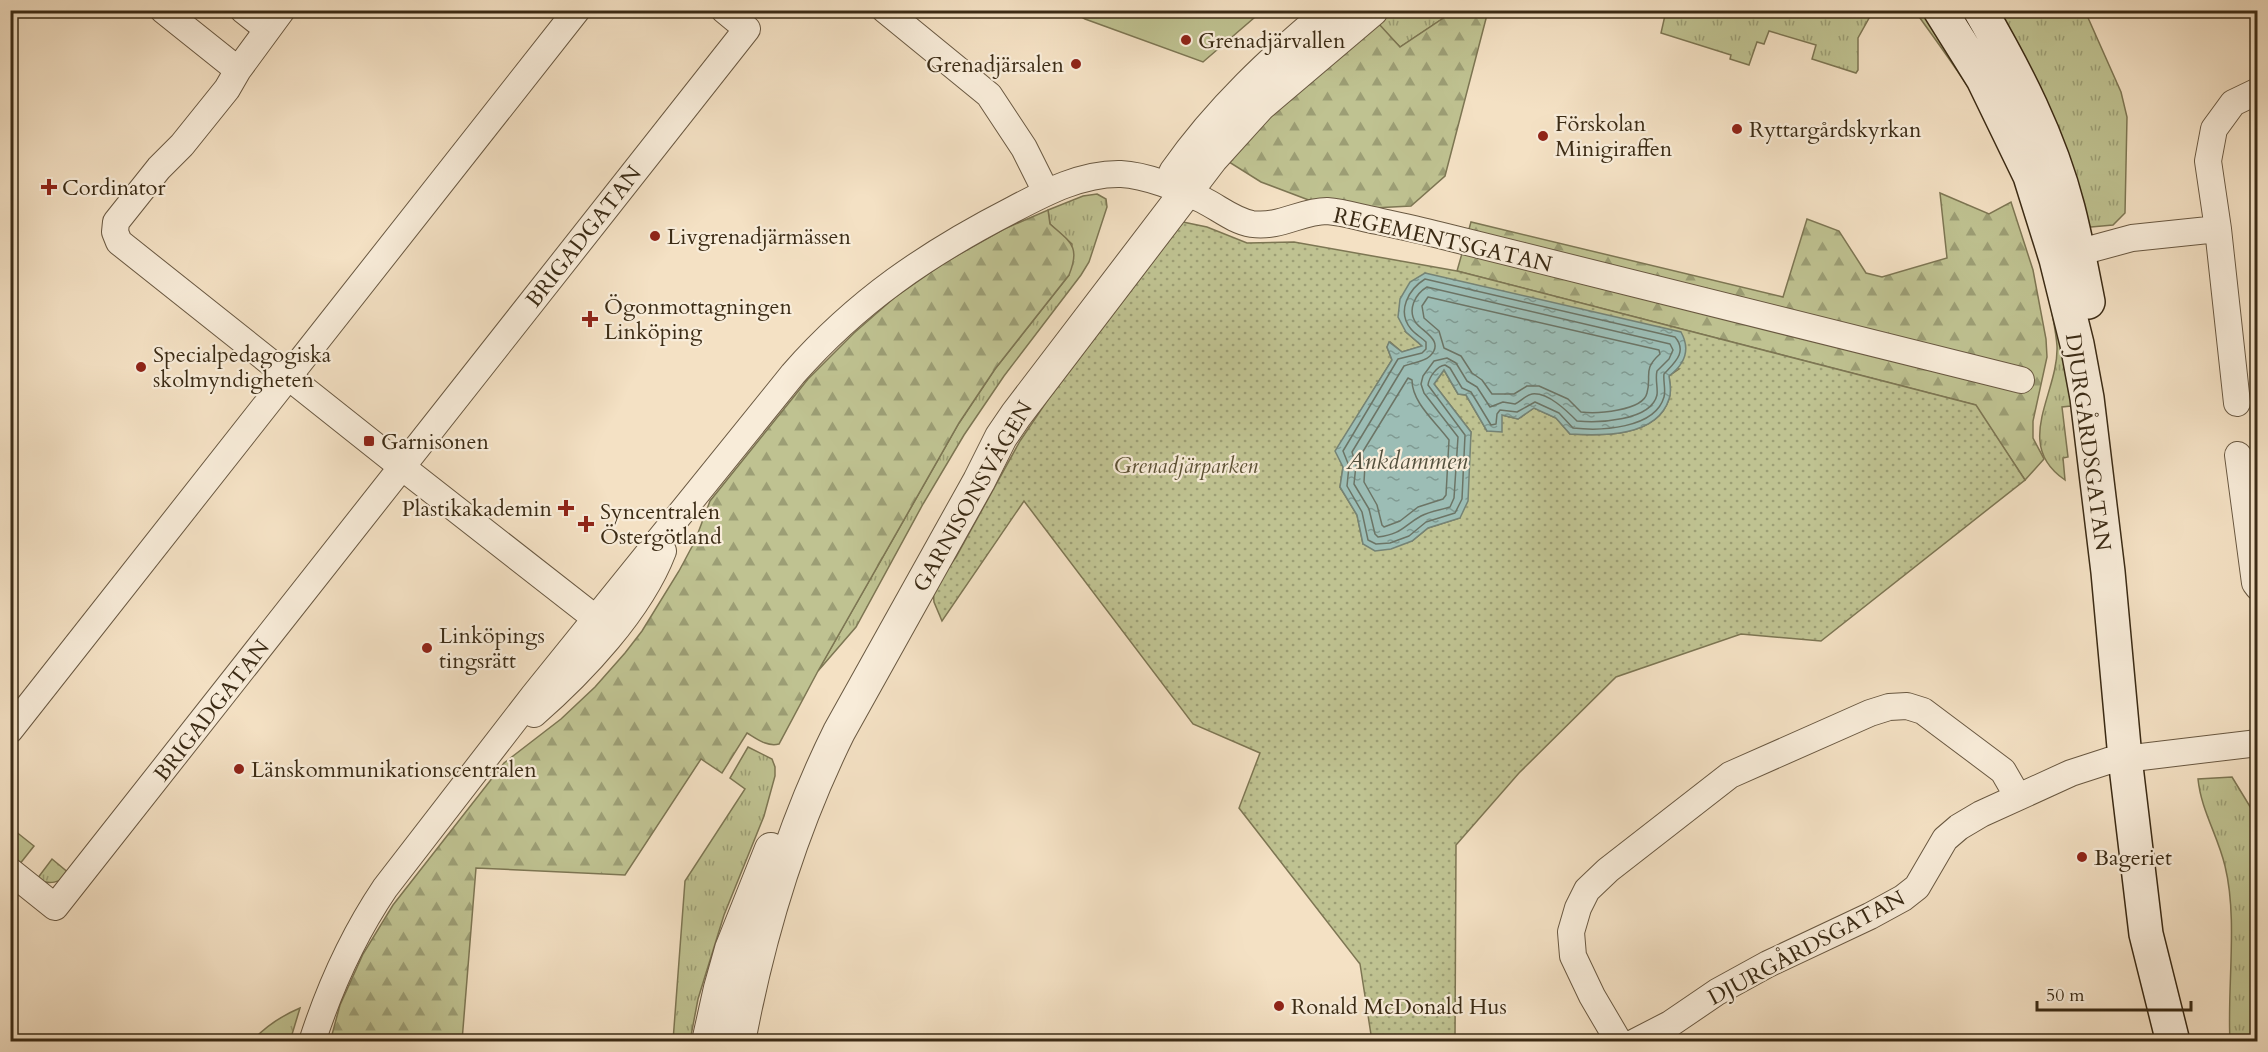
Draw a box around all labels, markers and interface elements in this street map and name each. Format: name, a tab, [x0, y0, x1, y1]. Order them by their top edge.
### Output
place label: Grenadjärvallen	[1198, 26, 1346, 56]
marker: Grenadjärvallen	[1179, 33, 1193, 47]
place label: Grenadjärsalen	[926, 50, 1064, 80]
marker: Grenadjärsalen	[1069, 57, 1083, 71]
place label: Förskolan Minigiraffen	[1555, 109, 1673, 164]
place label: Ryttargårdskyrkan	[1749, 115, 1922, 145]
marker: Ryttargårdskyrkan	[1730, 122, 1744, 136]
marker: Förskolan Minigiraffen	[1536, 129, 1550, 143]
street label: BRIGADGATAN	[519, 159, 649, 314]
place label: Cordinator	[62, 173, 166, 203]
marker: Cordinator	[40, 178, 58, 196]
street label: REGEMENTSGATAN	[1330, 200, 1555, 280]
place label: Livgrenadjärmässen	[667, 222, 852, 252]
marker: Livgrenadjärmässen	[648, 229, 662, 243]
place label: Ögonmottagningen Linköping	[604, 292, 792, 347]
marker: Ögonmottagningen Linköping	[581, 310, 599, 328]
street label: DJURGÅRDSGATAN	[2058, 331, 2118, 553]
place label: Specialpedagogiska skolmyndigheten	[153, 340, 332, 395]
marker: Specialpedagogiska skolmyndigheten	[134, 360, 148, 374]
street label: GARNISONSVÄGEN	[906, 395, 1040, 598]
place label: Garnisonen	[381, 427, 489, 457]
marker: Garnisonen	[362, 434, 376, 448]
water label: Ankdammen	[1345, 445, 1468, 478]
park label: Grenadjärparken	[1114, 451, 1258, 481]
place label: Plastikakademin	[402, 494, 552, 524]
place label: Syncentralen Östergötland	[600, 497, 722, 552]
marker: Plastikakademin	[557, 499, 575, 517]
marker: Syncentralen Östergötland	[577, 515, 595, 533]
place label: Linköpings tingsrätt	[439, 621, 545, 676]
street label: BRIGADGATAN	[147, 633, 277, 788]
marker: Linköpings tingsrätt	[420, 641, 434, 655]
place label: Länskommunikationscentralen	[251, 755, 537, 785]
marker: Länskommunikationscentralen	[232, 762, 246, 776]
place label: Bageriet	[2094, 843, 2172, 873]
marker: Bageriet	[2075, 850, 2089, 864]
street label: DJURGÅRDSGATAN	[1703, 883, 1911, 1013]
scale bar	[2037, 974, 2192, 1012]
text: 50 m	[2046, 983, 2085, 1008]
place label: Ronald McDonald Hus	[1291, 992, 1507, 1022]
marker: Ronald McDonald Hus	[1272, 999, 1286, 1013]

